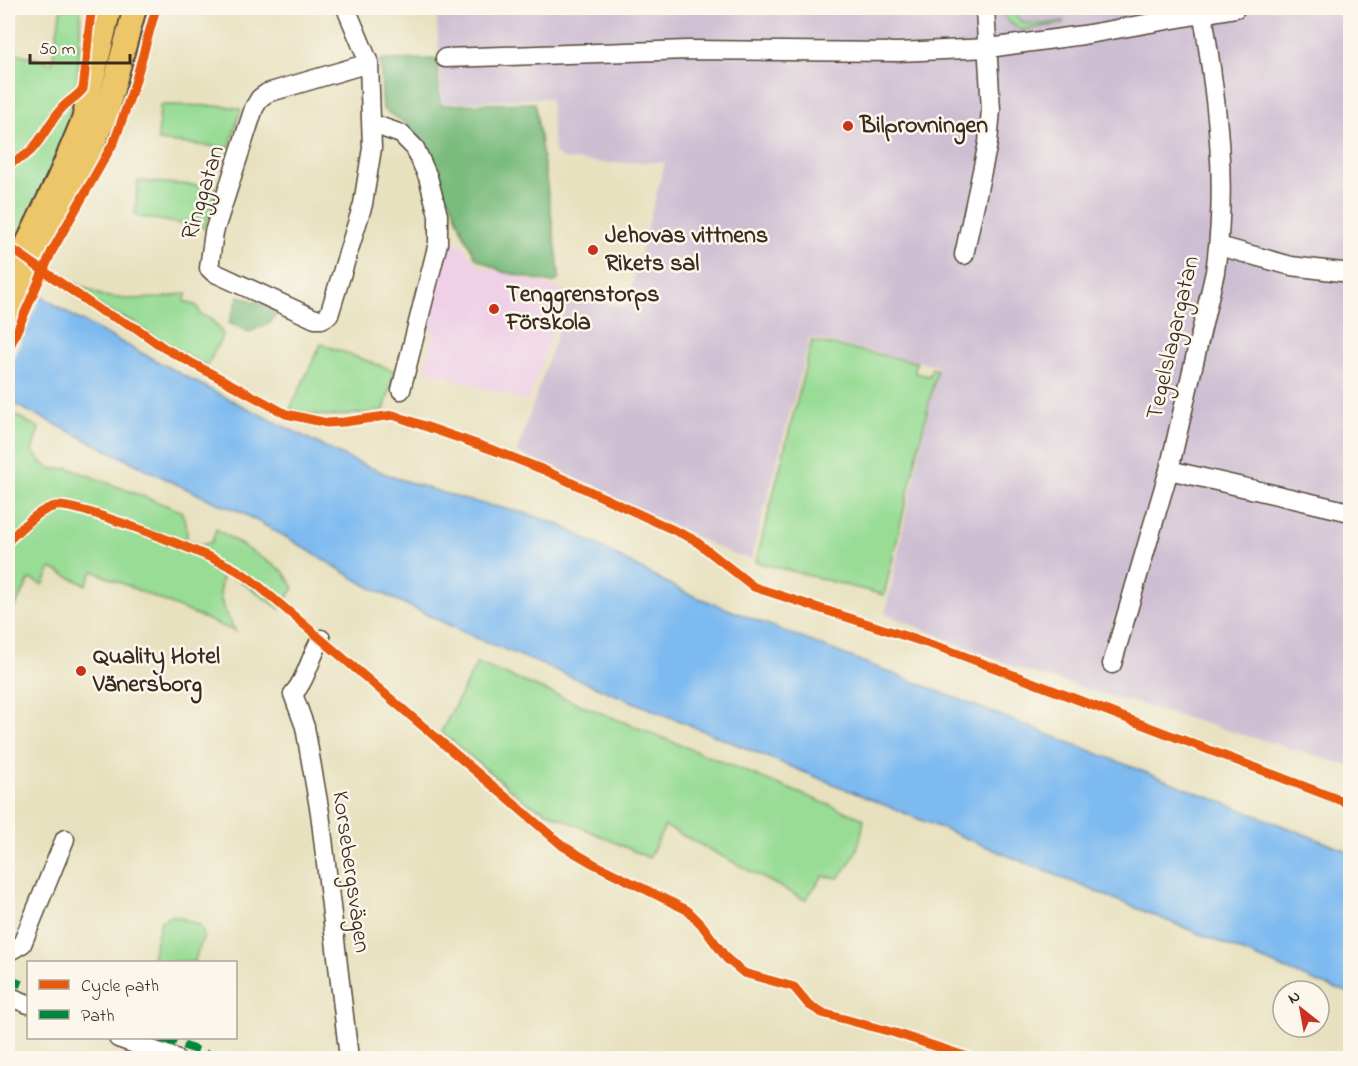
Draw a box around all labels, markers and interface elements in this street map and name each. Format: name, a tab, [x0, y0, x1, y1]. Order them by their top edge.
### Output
scale bar	[30, 27, 130, 65]
text: 50 m	[39, 37, 76, 63]
place label: Bilprovningen	[859, 109, 988, 145]
marker: Bilprovningen	[841, 119, 855, 133]
street label: Ringgatan	[173, 142, 235, 244]
place label: Jehovas vittnens Rikets sal	[605, 219, 768, 282]
marker: Jehovas vittnens Rikets sal	[586, 243, 600, 257]
street label: Tegelslagargatan	[1138, 253, 1210, 423]
place label: Tenggrenstorps Förskola	[505, 278, 659, 341]
marker: Tenggrenstorps Förskola	[487, 302, 501, 316]
place label: Quality Hotel Vänersborg	[92, 640, 220, 704]
marker: Quality Hotel Vänersborg	[74, 664, 88, 678]
street label: Korsebergsvägen	[321, 789, 379, 955]
legend	[27, 961, 237, 1039]
text: Cycle path	[81, 974, 159, 1000]
north arrow	[1271, 979, 1331, 1039]
text: N	[1283, 985, 1305, 1011]
text: Path	[81, 1004, 115, 1030]

